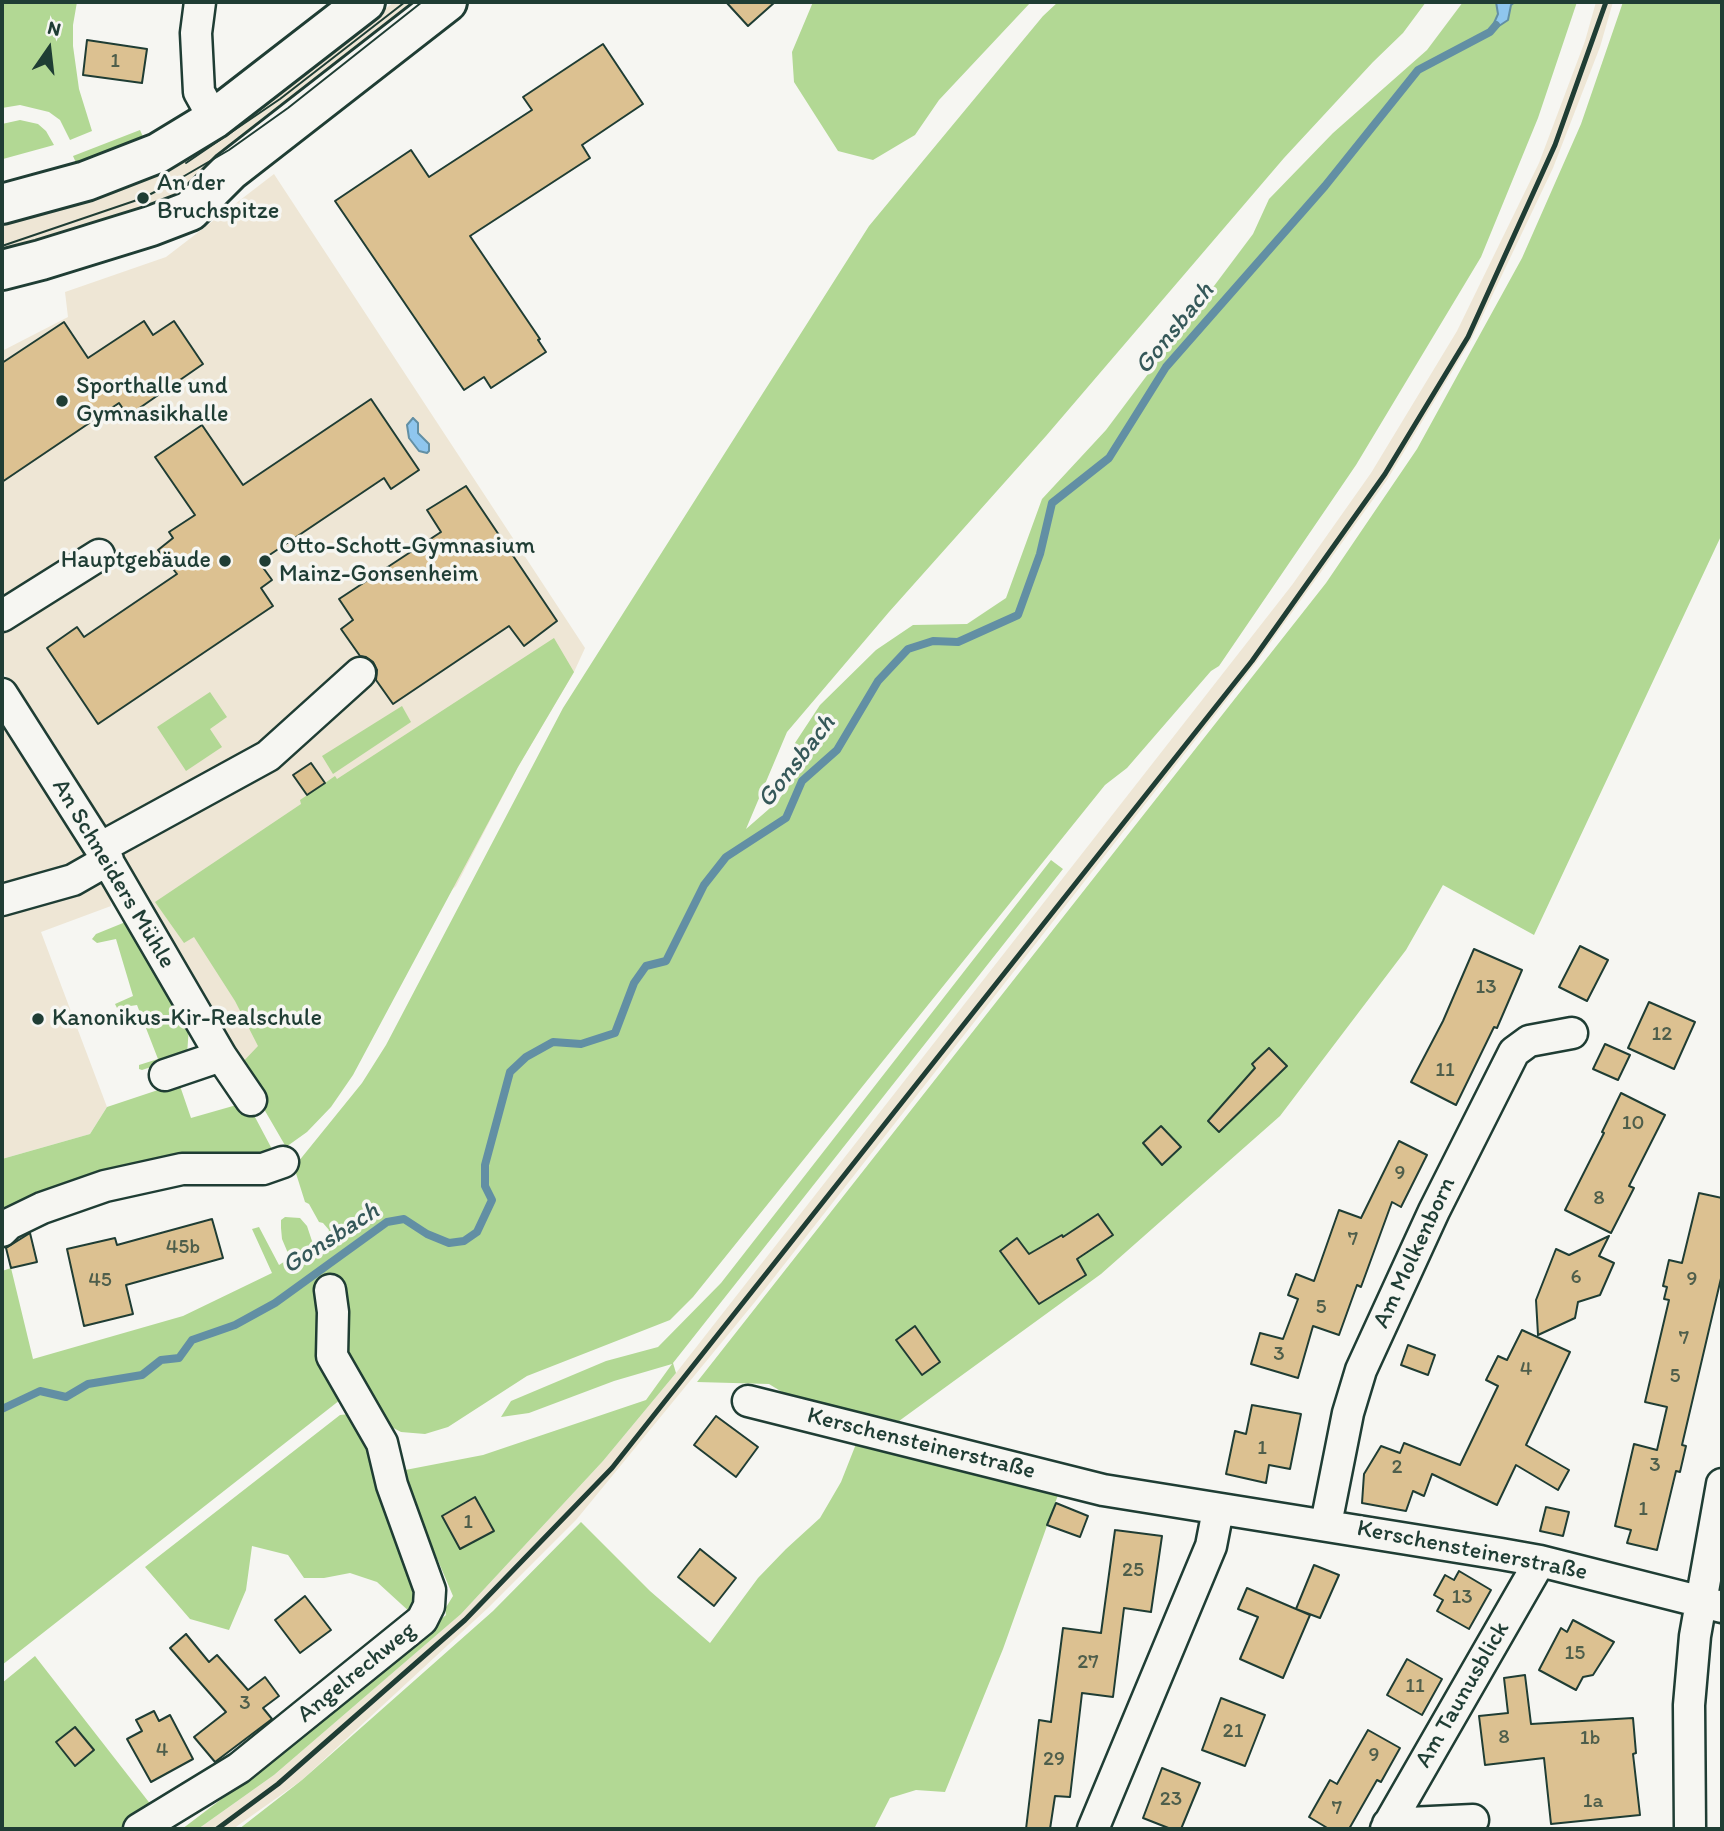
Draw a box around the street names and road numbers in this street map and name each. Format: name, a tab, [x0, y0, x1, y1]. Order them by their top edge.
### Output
street label: An Schneiders Mühle	[45, 774, 181, 974]
street label: Am Molkenborn	[1367, 1173, 1463, 1333]
street label: Kerschensteinerstraße	[804, 1402, 1038, 1486]
street label: Kerschensteinerstraße	[1354, 1515, 1590, 1587]
street label: Angelrechweg	[292, 1616, 422, 1730]
street label: Am Taunusblick	[1410, 1617, 1516, 1773]

